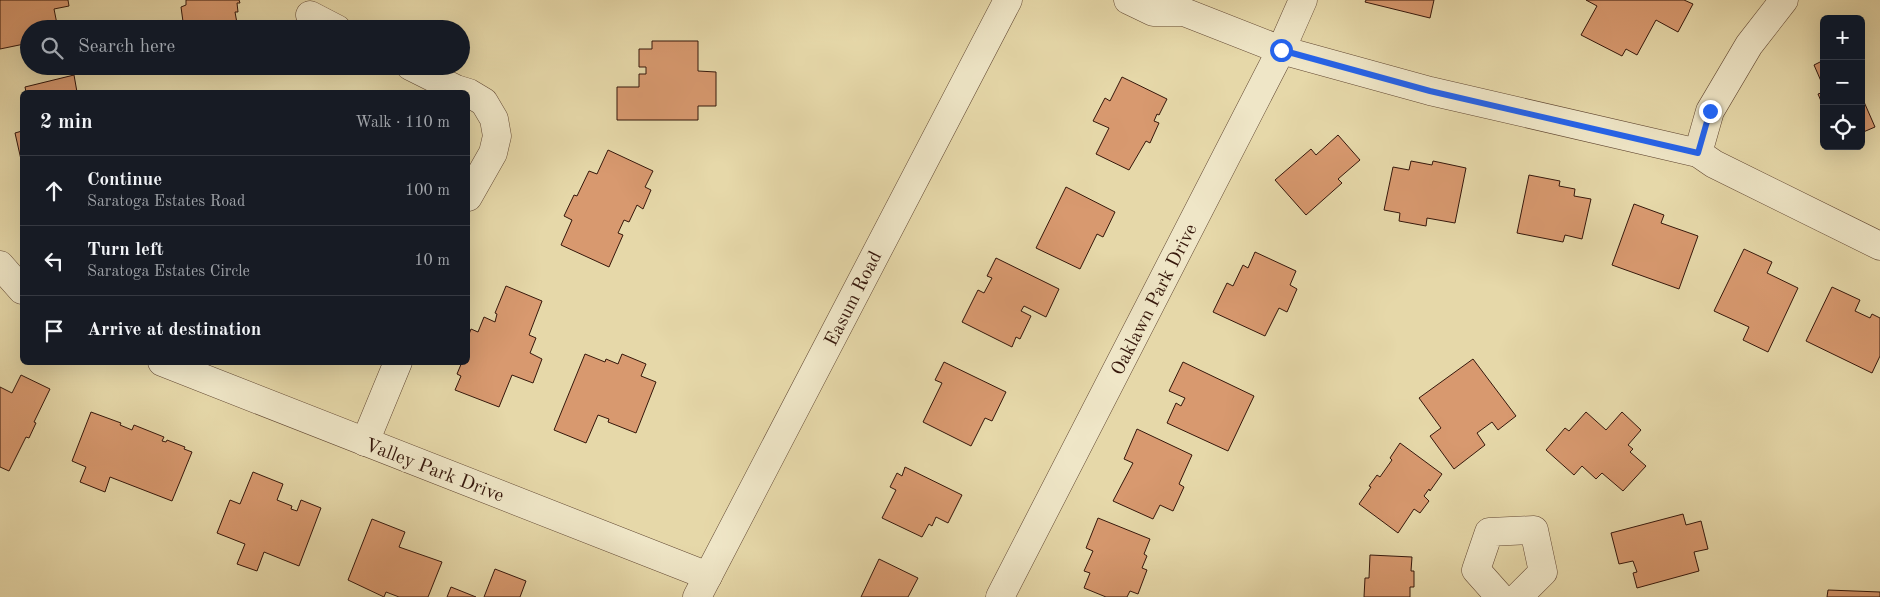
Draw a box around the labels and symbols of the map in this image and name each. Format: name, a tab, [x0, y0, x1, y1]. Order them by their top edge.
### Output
route start	[1270, 39, 1293, 62]
route end	[1699, 100, 1722, 123]
street label: Oaklawn Park Drive	[1109, 221, 1202, 379]
street label: Easum Road	[822, 249, 886, 350]
street label: Valley Park Drive	[362, 436, 506, 507]

